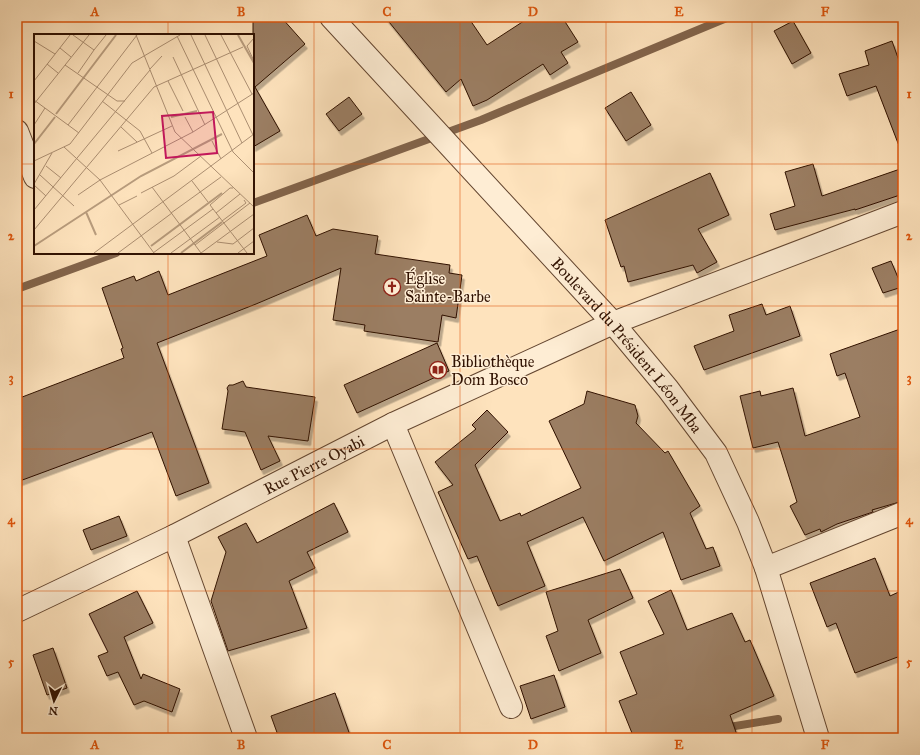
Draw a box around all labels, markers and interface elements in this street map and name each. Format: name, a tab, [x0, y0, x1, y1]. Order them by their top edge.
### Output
text: A	[90, 4, 100, 20]
text: B	[237, 4, 246, 20]
text: C	[383, 4, 392, 20]
text: D	[528, 4, 538, 20]
text: E	[674, 4, 684, 20]
text: F	[821, 4, 830, 20]
inset map	[34, 34, 254, 254]
text: 1	[8, 86, 14, 102]
text: 1	[906, 86, 912, 102]
text: 2	[8, 228, 15, 244]
text: 2	[906, 228, 913, 244]
street label: Boulevard du Président Léon Mba	[547, 254, 707, 437]
place label: Église Sainte-Barbe	[405, 267, 491, 306]
church icon: Église Sainte-Barbe	[382, 277, 402, 297]
place label: Bibliothèque Dom Bosco	[451, 352, 535, 389]
library icon: Bibliothèque Dom Bosco	[428, 360, 448, 380]
text: 3	[8, 370, 14, 386]
text: 3	[906, 370, 912, 386]
street label: Rue Pierre Oyabi	[261, 431, 368, 499]
text: 4	[7, 512, 15, 528]
text: 4	[905, 512, 913, 528]
text: 5	[8, 654, 15, 670]
text: 5	[906, 654, 913, 670]
north arrow	[34, 681, 74, 721]
text: N	[47, 704, 58, 717]
text: A	[90, 737, 100, 753]
text: B	[237, 737, 246, 753]
text: C	[383, 737, 392, 753]
text: D	[528, 737, 538, 753]
text: E	[674, 737, 684, 753]
text: F	[821, 737, 830, 753]

